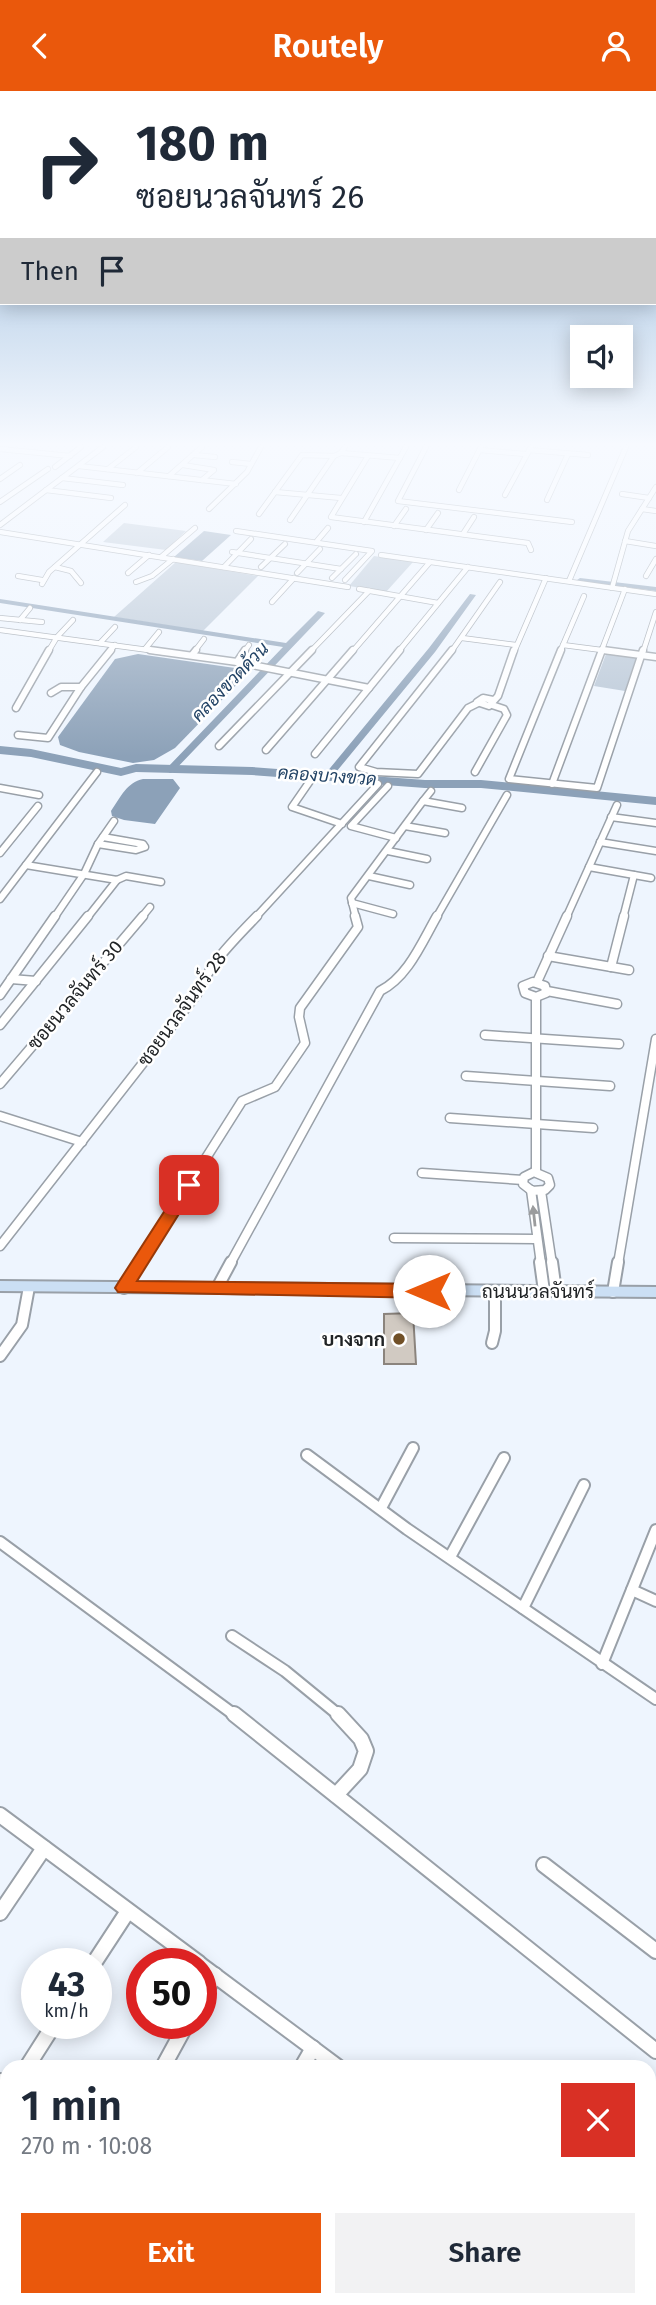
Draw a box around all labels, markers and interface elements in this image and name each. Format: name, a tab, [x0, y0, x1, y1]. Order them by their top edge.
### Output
icon: back	[21, 27, 59, 65]
text: Routely	[272, 27, 384, 65]
icon: person	[597, 27, 635, 65]
text: 180 m	[136, 114, 269, 173]
icon: right	[21, 119, 112, 210]
text: ซอยนวลจันทร์ 26	[136, 178, 364, 216]
icon: arrive	[93, 252, 131, 290]
text: Then	[21, 256, 79, 287]
map controls	[570, 325, 633, 388]
button: sound	[570, 325, 633, 388]
water label: คลองขวดด้วน	[186, 637, 274, 726]
water label: คลองบางขวด	[277, 762, 377, 790]
street label: ซอยนวลจันทร์ 30	[22, 935, 128, 1055]
street label: ซอยนวลจันทร์ 28	[132, 947, 231, 1071]
pin	[159, 1155, 219, 1215]
icon: arrive	[170, 1166, 208, 1204]
one-way arrow	[528, 1205, 539, 1227]
position arrow	[392, 1254, 466, 1328]
street label: ถนนนวลจันทร์	[482, 1279, 594, 1303]
place label: บางจาก	[322, 1328, 385, 1351]
marker: บางจาก	[391, 1331, 407, 1347]
speed limit sign: 50	[126, 1948, 217, 2039]
text: 43	[48, 1963, 85, 2005]
text: km/h	[44, 2000, 89, 2022]
text: 1 min	[21, 2081, 122, 2131]
button: close	[561, 2083, 635, 2157]
text: 270 m · 10:08	[21, 2132, 152, 2160]
button: Exit	[21, 2213, 321, 2293]
button: Share	[335, 2213, 635, 2293]

